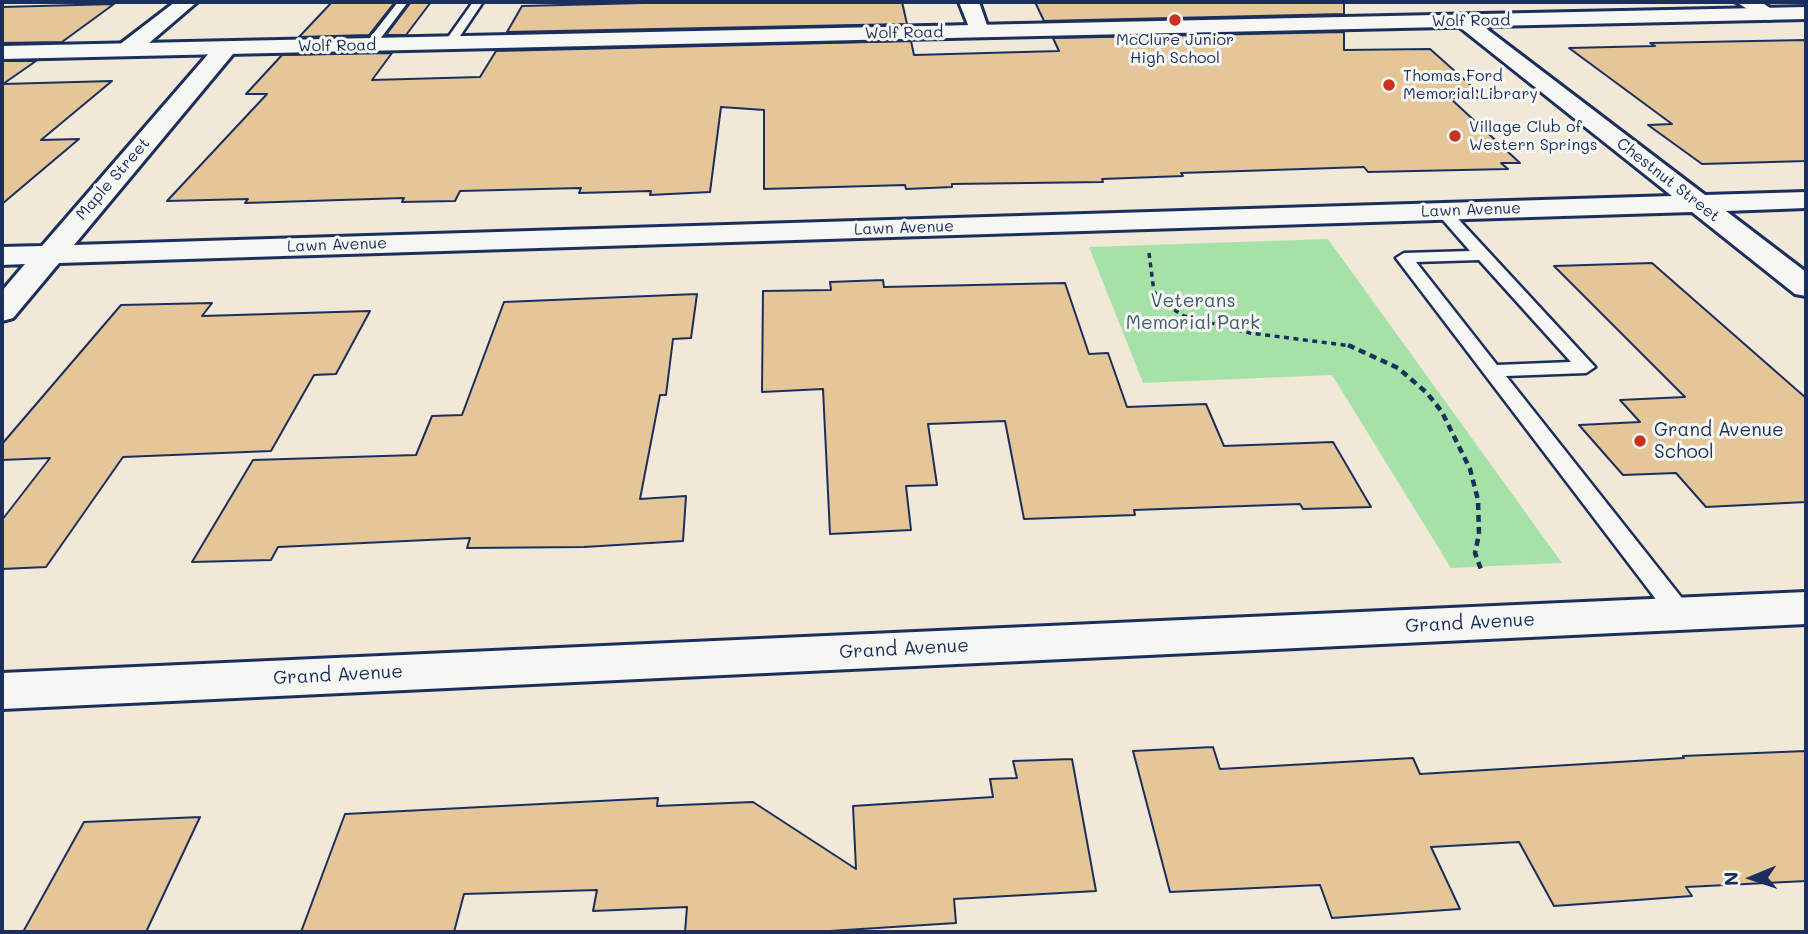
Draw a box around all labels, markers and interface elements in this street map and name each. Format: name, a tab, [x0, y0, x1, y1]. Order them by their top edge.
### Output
street label: Wolf Road	[1431, 11, 1511, 31]
marker: McClure Junior High School	[1167, 12, 1183, 28]
street label: Wolf Road	[864, 23, 944, 43]
place label: McClure Junior High School	[1116, 30, 1234, 68]
street label: Wolf Road	[297, 36, 377, 56]
place label: Thomas Ford Memorial Library	[1403, 66, 1538, 104]
marker: Thomas Ford Memorial Library	[1381, 77, 1397, 93]
place label: Village Club of Western Springs	[1469, 117, 1597, 155]
marker: Village Club of Western Springs	[1447, 128, 1463, 144]
street label: Maple Street	[72, 134, 154, 224]
street label: Chestnut Street	[1612, 134, 1724, 226]
street label: Lawn Avenue	[1421, 199, 1521, 221]
street label: Lawn Avenue	[854, 217, 954, 239]
street label: Lawn Avenue	[287, 234, 387, 256]
park label: Veterans Memorial Park	[1126, 290, 1260, 334]
place label: Grand Avenue School	[1654, 419, 1784, 463]
marker: Grand Avenue School	[1632, 433, 1648, 449]
street label: Grand Avenue	[1405, 608, 1535, 638]
street label: Grand Avenue	[839, 634, 969, 664]
street label: Grand Avenue	[273, 660, 403, 690]
north arrow	[1717, 843, 1787, 913]
text: N	[1718, 871, 1743, 886]

